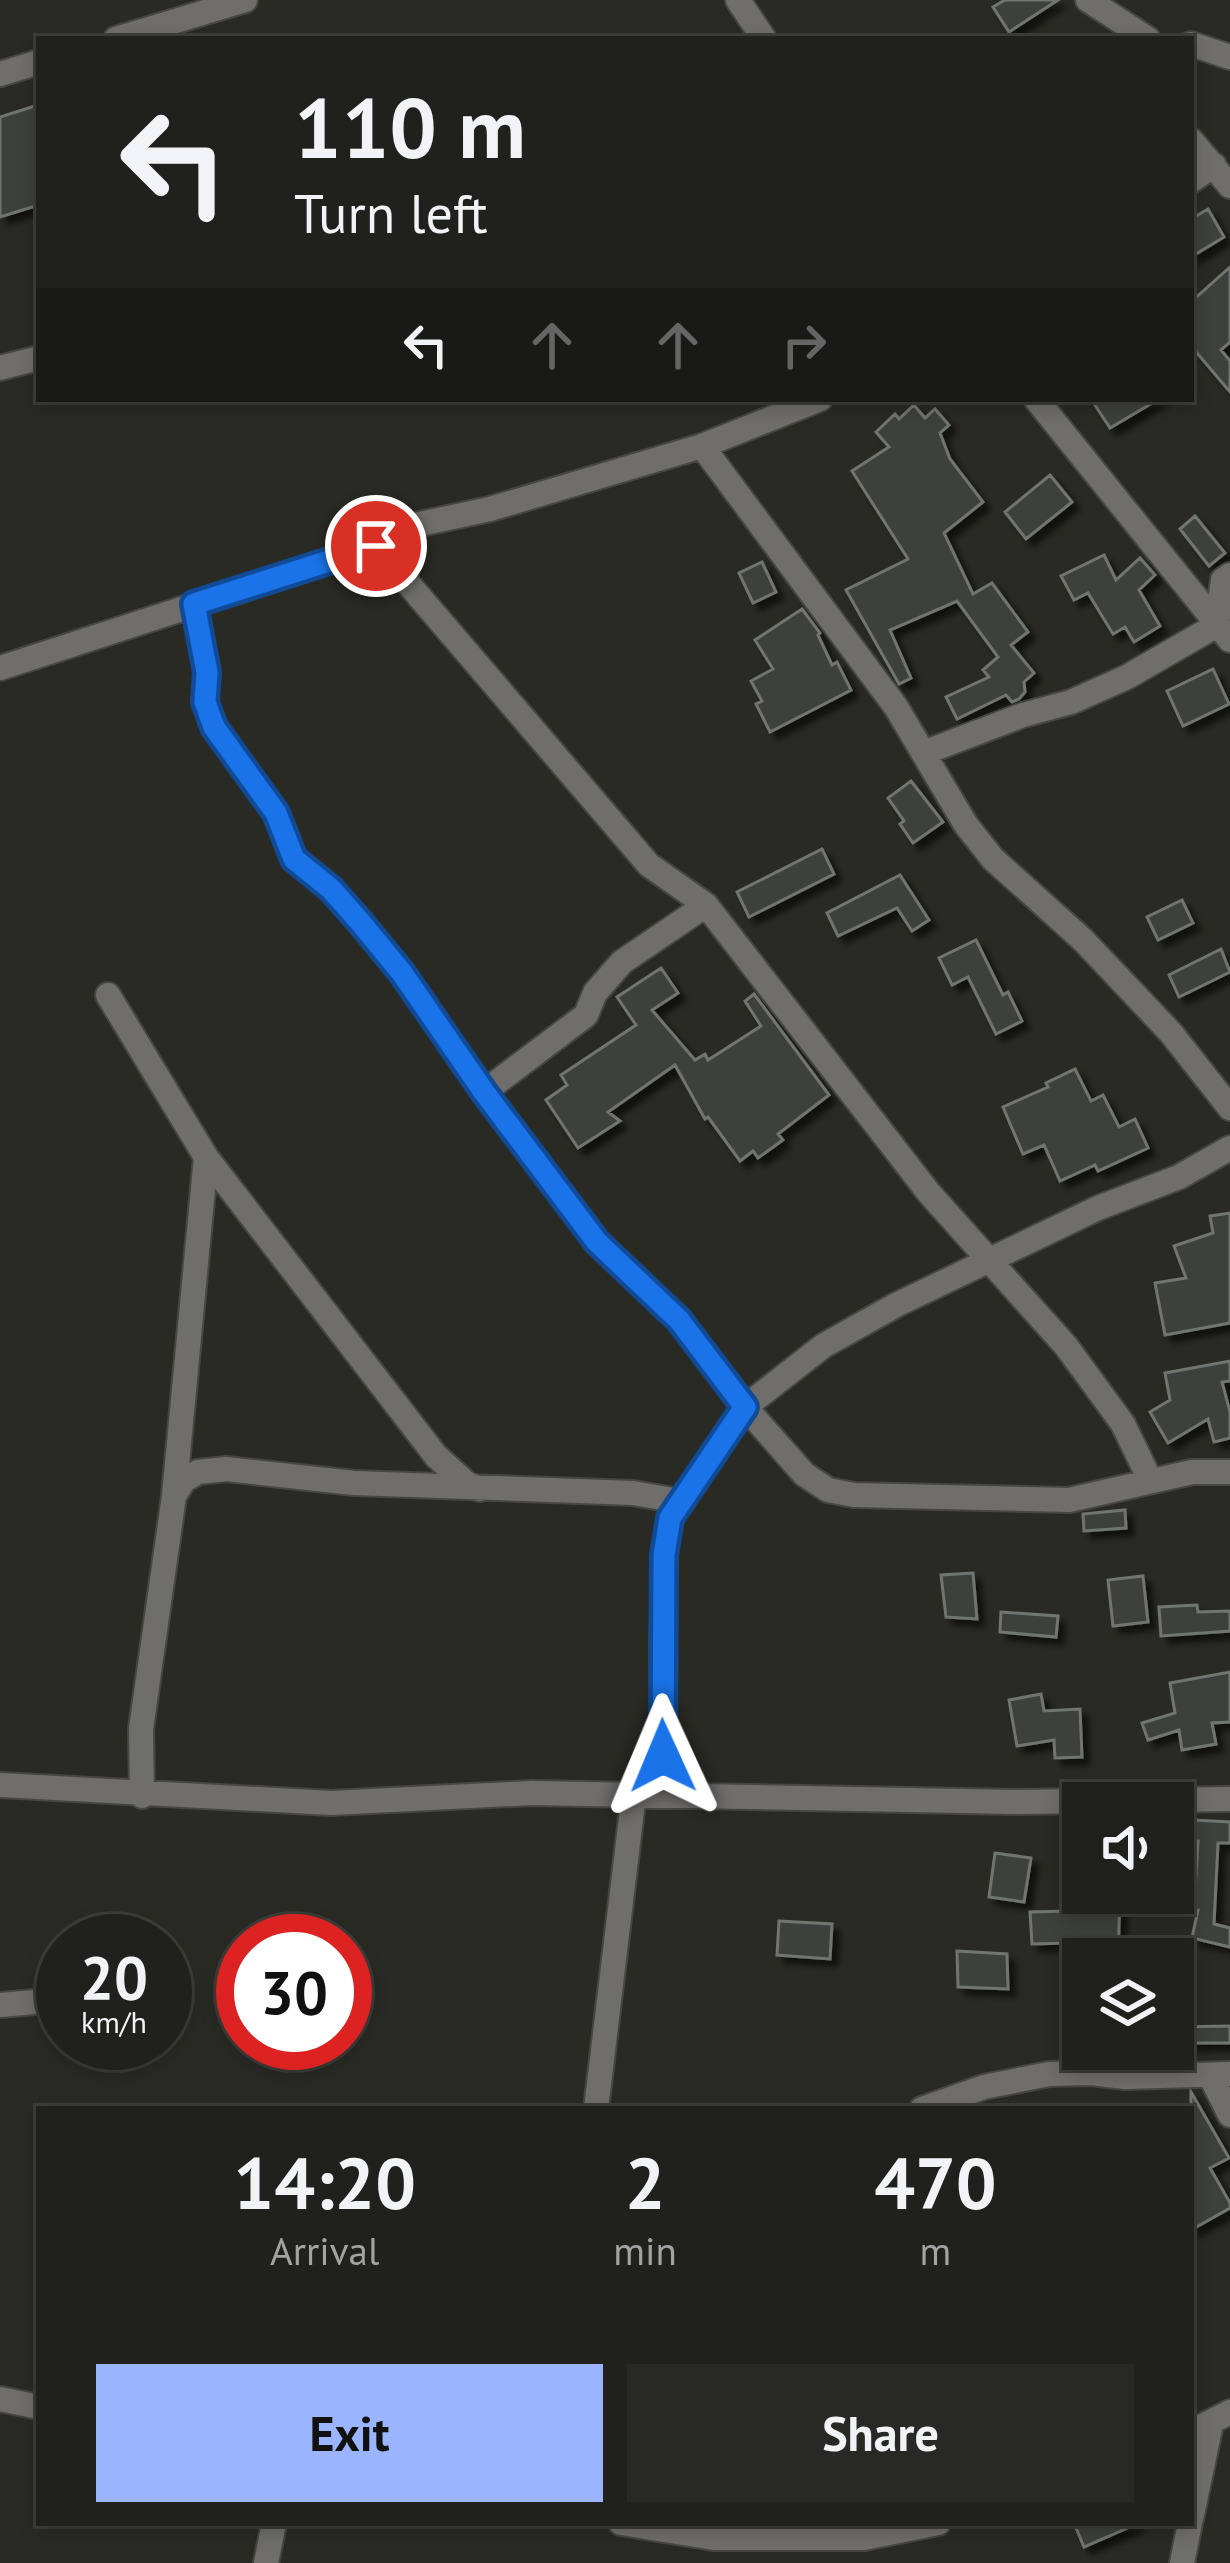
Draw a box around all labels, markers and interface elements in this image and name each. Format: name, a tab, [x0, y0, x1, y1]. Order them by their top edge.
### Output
text: 110 m	[294, 72, 526, 181]
icon: left	[96, 84, 252, 240]
text: Turn left	[294, 178, 488, 248]
icon: left	[393, 312, 459, 378]
icon: ahead	[519, 312, 585, 378]
icon: ahead	[645, 312, 711, 378]
icon: right	[771, 312, 837, 378]
pin	[325, 495, 427, 597]
icon: arrive	[343, 513, 409, 579]
position arrow	[600, 1693, 726, 1819]
map controls	[1062, 1782, 1194, 2070]
button: sound	[1062, 1782, 1194, 1914]
speed limit sign: 30	[216, 1914, 372, 2070]
text: 20	[80, 1938, 148, 2016]
button: layers	[1062, 1938, 1194, 2070]
text: km/h	[81, 2002, 147, 2041]
text: 14:20	[233, 2136, 416, 2229]
text: 2	[625, 2136, 666, 2229]
text: 470	[874, 2136, 997, 2229]
text: Arrival	[270, 2225, 379, 2276]
text: min	[613, 2225, 677, 2276]
text: m	[920, 2225, 951, 2276]
button: Exit	[96, 2364, 603, 2502]
button: Share	[627, 2364, 1134, 2502]

